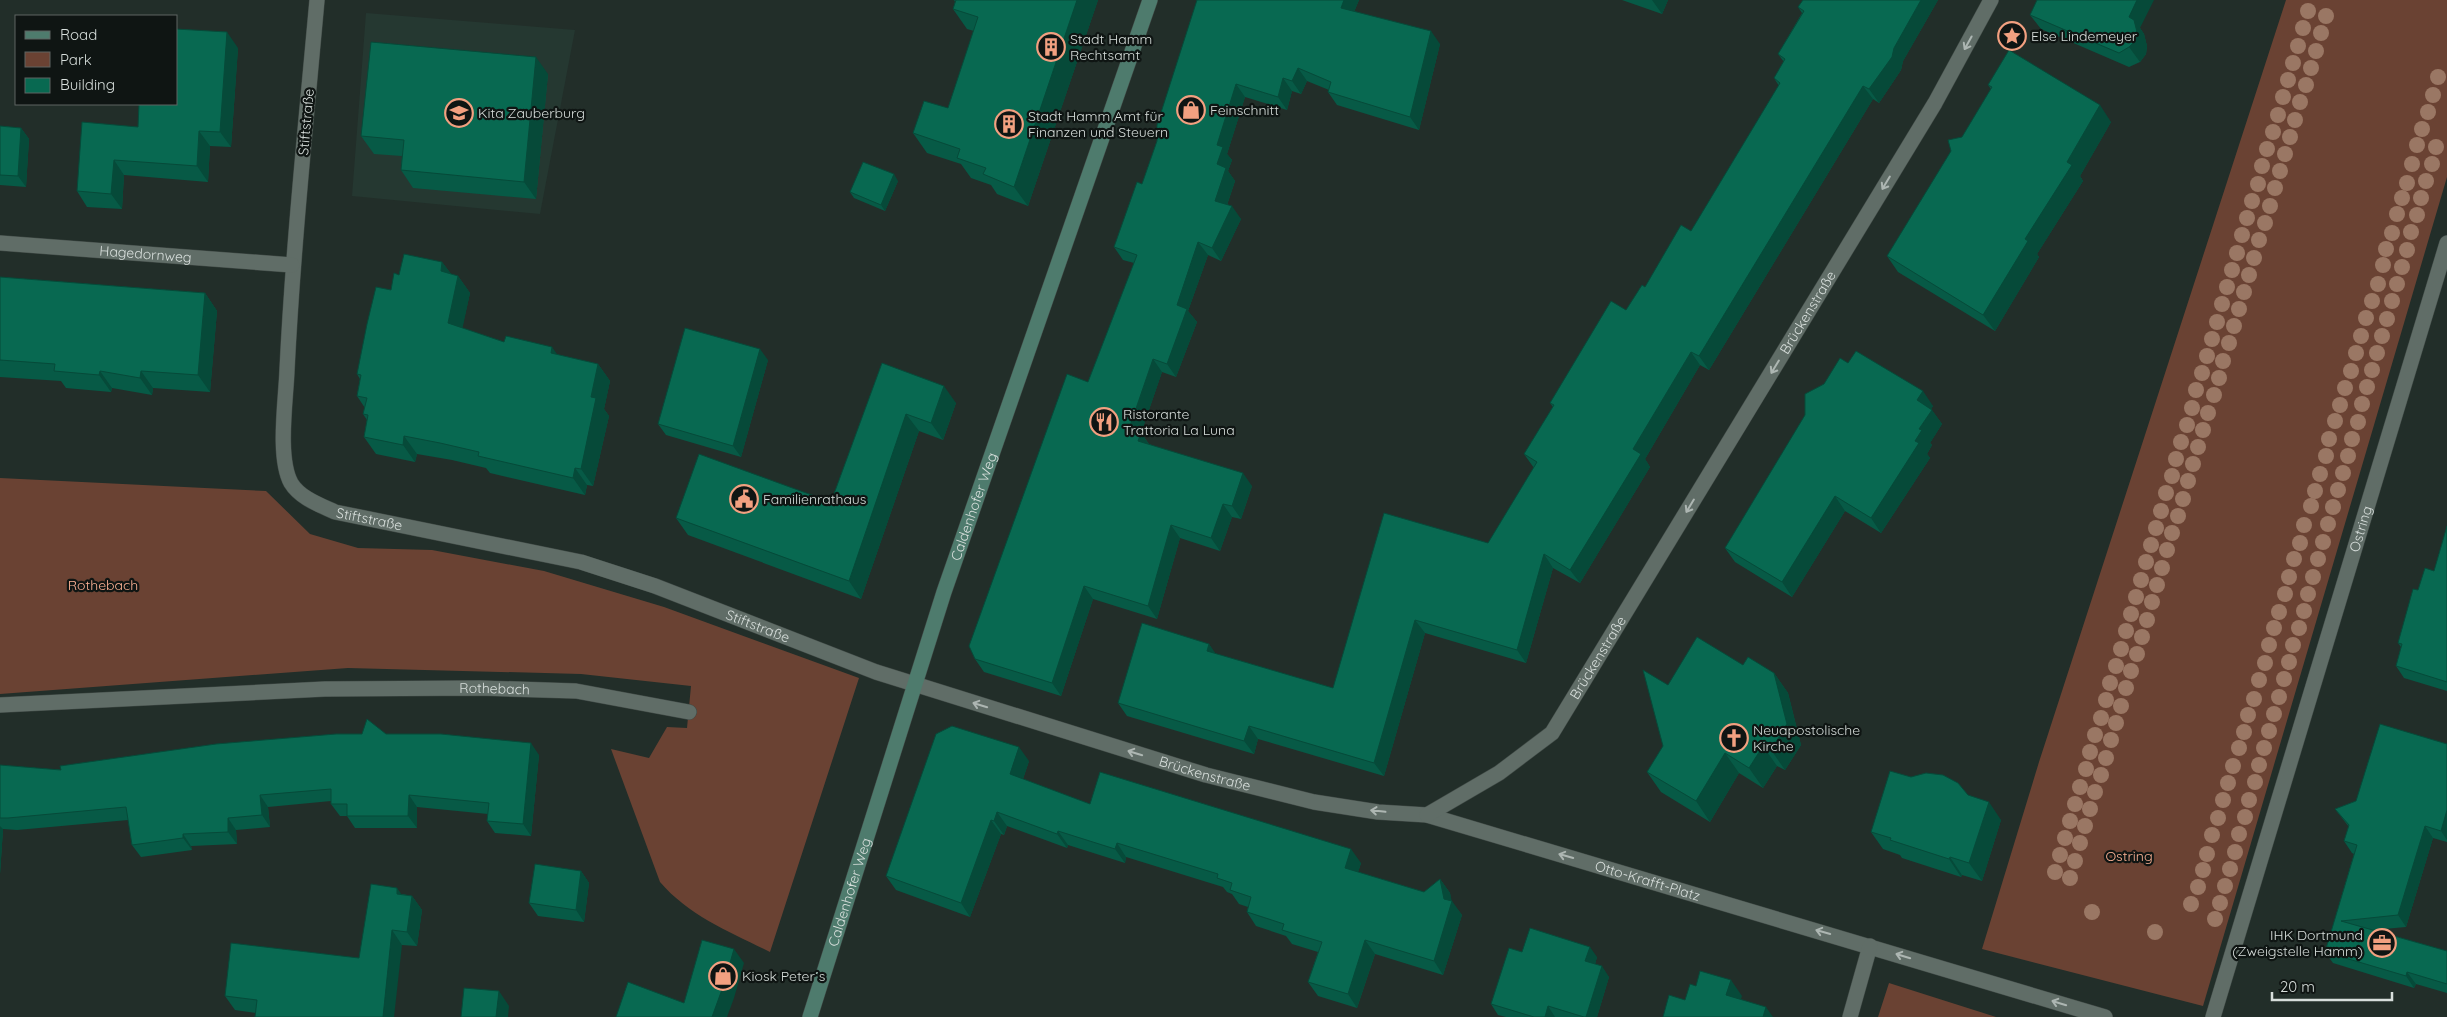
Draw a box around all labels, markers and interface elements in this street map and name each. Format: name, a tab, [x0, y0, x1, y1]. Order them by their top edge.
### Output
legend	[15, 15, 178, 105]
place icon: Else Lindemeyer	[1997, 21, 2027, 51]
text: Road	[60, 25, 97, 44]
place label: Else Lindemeyer	[2031, 27, 2138, 45]
place label: Stadt Hamm Rechtsamt	[1070, 30, 1152, 64]
building icon: Stadt Hamm Rechtsamt	[1036, 32, 1066, 62]
one-way arrow	[1963, 35, 1973, 50]
text: Park	[60, 50, 92, 69]
text: Building	[60, 75, 115, 94]
street label: Stiftstraße	[294, 88, 318, 156]
shop icon: Feinschnitt	[1176, 95, 1206, 125]
school or university icon: Kita Zauberburg	[444, 98, 474, 128]
place label: Feinschnitt	[1210, 101, 1279, 119]
place label: Kita Zauberburg	[478, 104, 585, 122]
place label: Stadt Hamm Amt für Finanzen und Steuern	[1028, 107, 1168, 141]
building icon: Stadt Hamm Amt für Finanzen und Steuern	[994, 109, 1024, 139]
one-way arrow	[1881, 176, 1891, 190]
street label: Hagedornweg	[99, 242, 192, 266]
street label: Brückenstraße	[1775, 267, 1840, 357]
one-way arrow	[1769, 359, 1779, 373]
place label: Ristorante Trattoria La Luna	[1123, 405, 1235, 439]
restaurant icon: Ristorante Trattoria La Luna	[1089, 407, 1119, 437]
street label: Caldenhofer Weg	[947, 450, 1001, 563]
public building icon: Familienrathaus	[729, 484, 759, 514]
place label: Familienrathaus	[763, 490, 866, 508]
one-way arrow	[1685, 498, 1695, 512]
street label: Stiftstraße	[335, 503, 404, 535]
street label: Ostring	[2345, 504, 2376, 554]
park label: Rothebach	[68, 576, 138, 594]
street label: Stiftstraße	[723, 605, 792, 647]
street label: Brückenstraße	[1566, 613, 1630, 703]
street label: Rothebach	[459, 679, 530, 699]
one-way arrow	[973, 699, 989, 709]
place label: Neuapostolische Kirche	[1753, 721, 1860, 755]
church icon: Neuapostolische Kirche	[1719, 723, 1749, 753]
one-way arrow	[1128, 748, 1144, 758]
street label: Brückenstraße	[1157, 752, 1253, 795]
one-way arrow	[1370, 806, 1386, 816]
street label: Caldenhofer Weg	[824, 835, 875, 949]
park label: Ostring	[2105, 847, 2153, 865]
one-way arrow	[1559, 851, 1575, 861]
street label: Otto-Krafft-Platz	[1593, 857, 1703, 905]
place label: IHK Dortmund (Zweigstelle Hamm)	[2232, 926, 2363, 960]
one-way arrow	[1815, 927, 1831, 937]
office icon: IHK Dortmund (Zweigstelle Hamm)	[2367, 928, 2397, 958]
one-way arrow	[1896, 950, 1912, 960]
shop icon: Kiosk Peter´s	[708, 961, 738, 991]
place label: Kiosk Peter´s	[742, 967, 825, 985]
scale bar	[2272, 970, 2392, 1002]
text: 20 m	[2280, 977, 2315, 996]
one-way arrow	[2051, 997, 2067, 1007]

